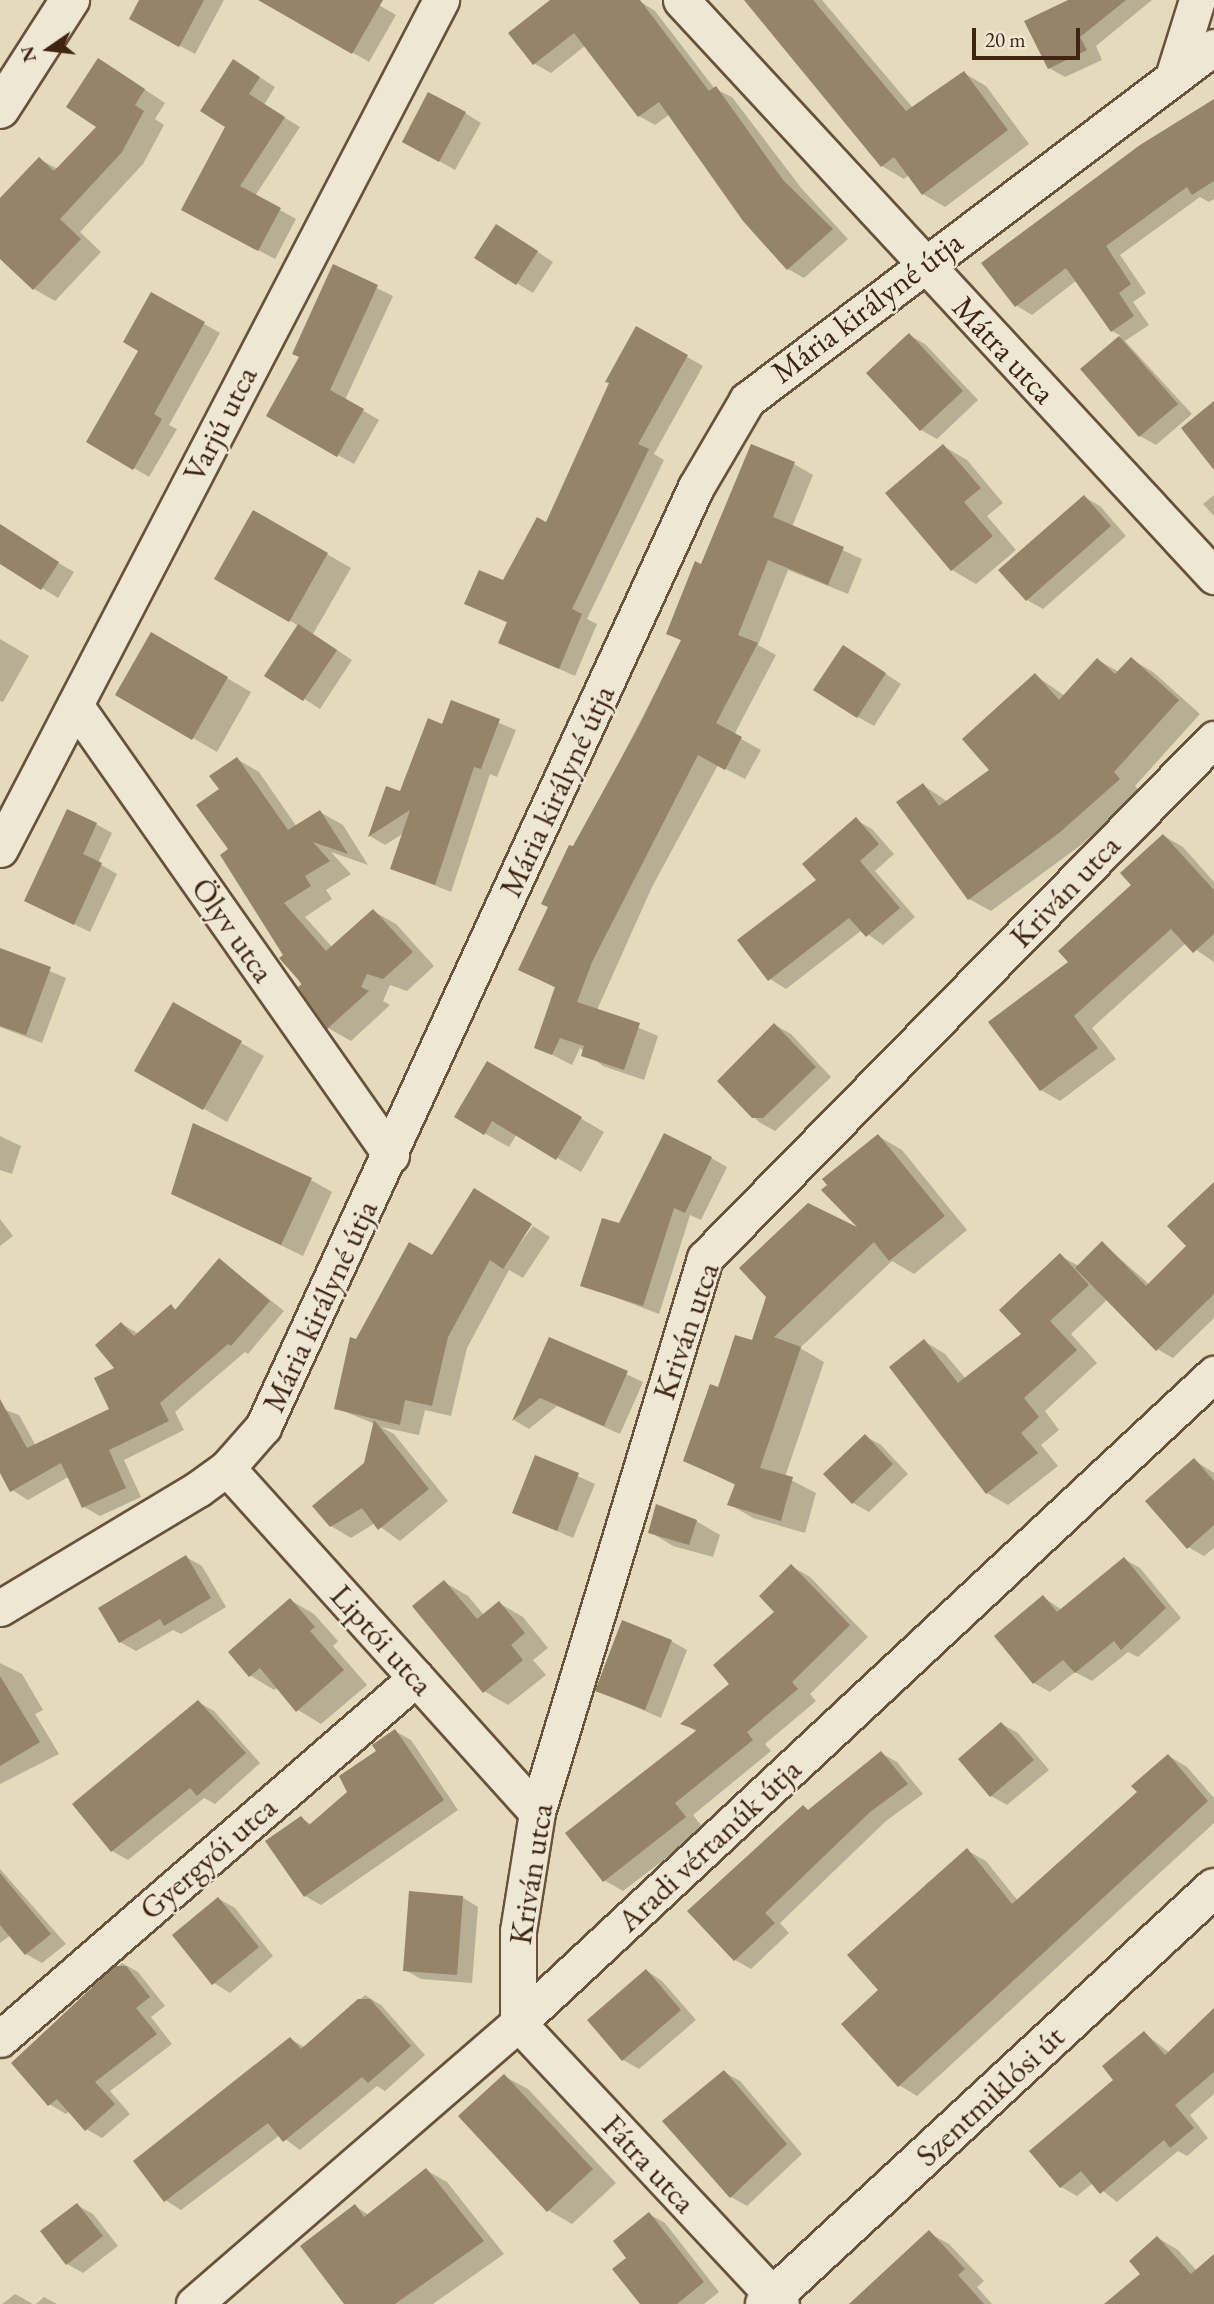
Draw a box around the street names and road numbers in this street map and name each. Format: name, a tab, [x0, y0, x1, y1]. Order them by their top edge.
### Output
street label: Mária királyné útja	[764, 223, 970, 391]
street label: Mátra utca	[945, 288, 1063, 412]
street label: Varjú utca	[175, 360, 265, 488]
street label: Mária királyné útja	[491, 679, 623, 903]
street label: Kriván utca	[1002, 827, 1128, 955]
street label: Ölyv utca	[183, 870, 283, 990]
street label: Mária királyné útja	[254, 1194, 386, 1418]
street label: Kriván utca	[645, 1258, 727, 1404]
street label: Liptói utca	[322, 1577, 442, 1703]
street label: Aradi vértanúk útja	[609, 1750, 809, 1940]
street label: Gyergyói utca	[132, 1788, 284, 1928]
street label: Kriván utca	[501, 1801, 561, 1947]
street label: Szentmiklósi út	[908, 2017, 1072, 2175]
street label: Fátra utca	[594, 2107, 704, 2221]

